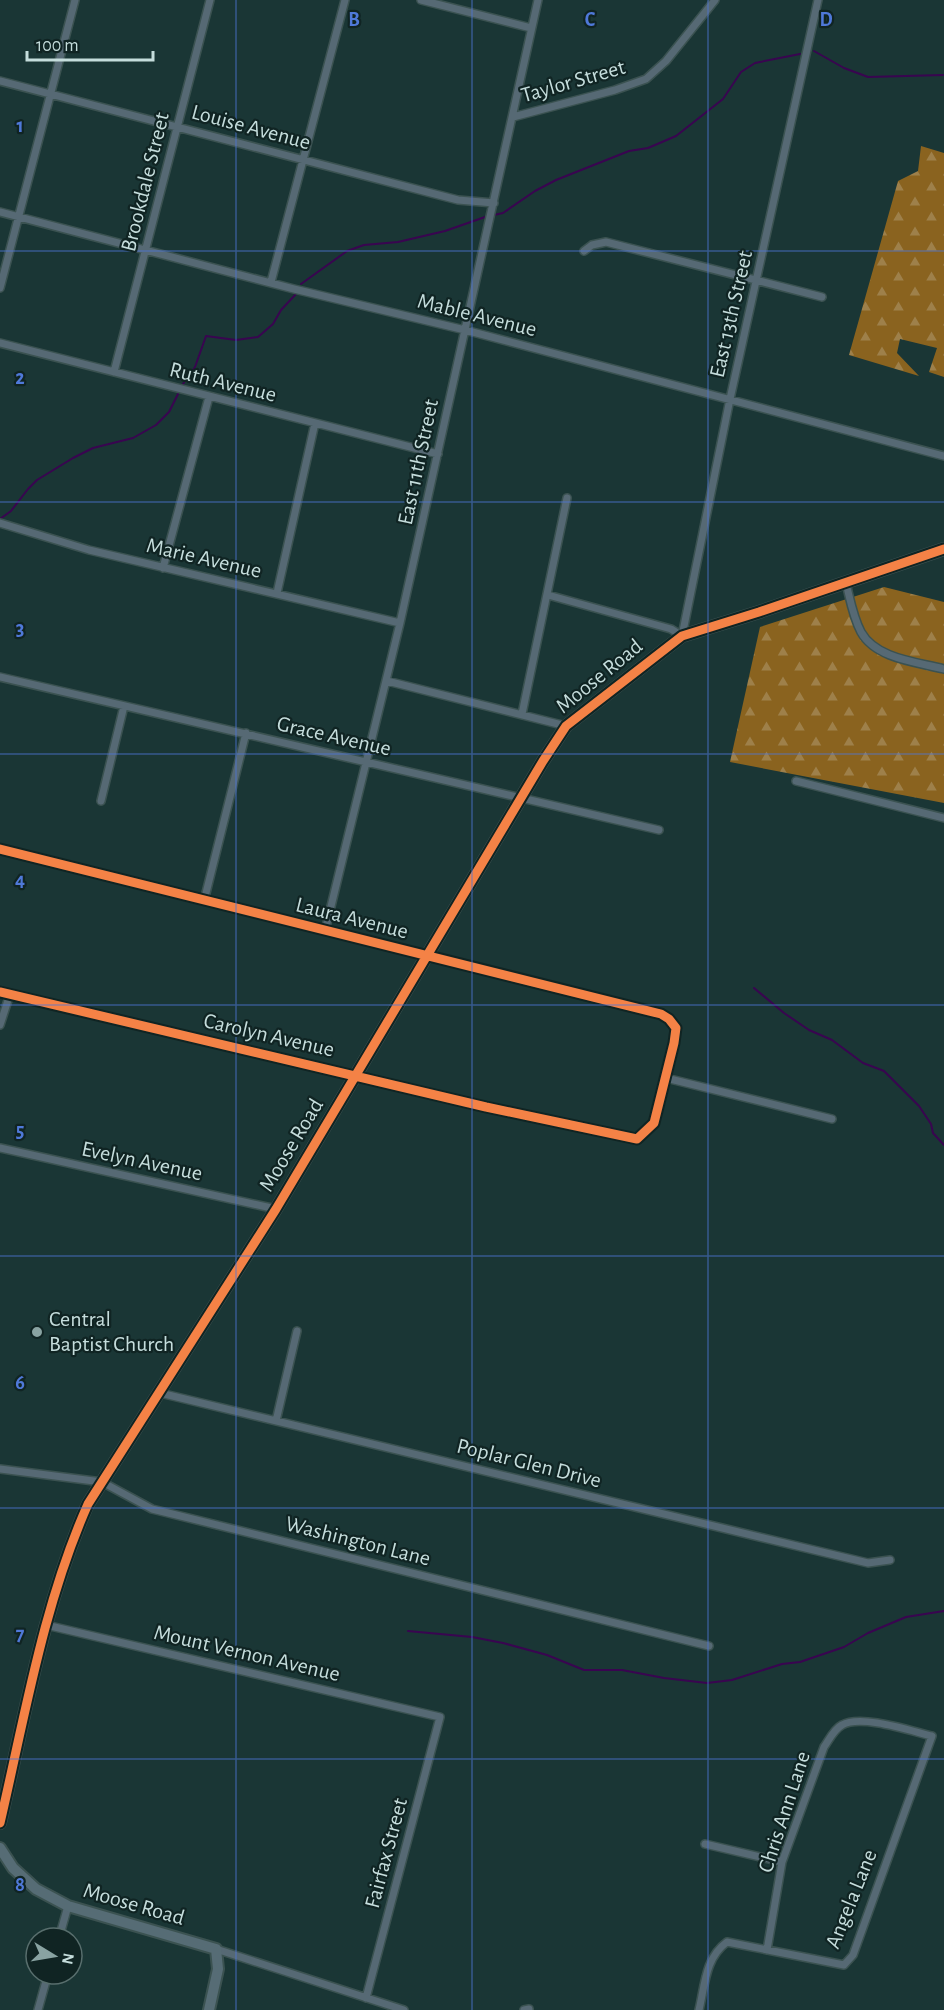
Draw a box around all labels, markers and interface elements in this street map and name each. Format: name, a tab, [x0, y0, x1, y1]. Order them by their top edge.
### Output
text: B	[348, 10, 360, 30]
text: C	[585, 10, 596, 30]
text: D	[819, 10, 833, 30]
scale bar	[27, 24, 153, 62]
text: 100 m	[36, 37, 79, 55]
street label: Taylor Street	[518, 56, 628, 106]
street label: Louise Avenue	[189, 101, 313, 153]
street label: Brookdale Street	[117, 110, 173, 254]
text: 1	[16, 116, 24, 136]
street label: East 13th Street	[706, 248, 756, 380]
street label: Mable Avenue	[415, 290, 539, 340]
street label: Ruth Avenue	[167, 358, 279, 406]
text: 2	[15, 368, 25, 388]
street label: East 11th Street	[394, 397, 442, 527]
street label: Marie Avenue	[144, 534, 264, 582]
text: 3	[16, 619, 24, 639]
street label: Moose Road	[552, 635, 646, 717]
street label: Grace Avenue	[275, 712, 393, 760]
text: 4	[15, 870, 25, 890]
street label: Laura Avenue	[293, 893, 411, 943]
street label: Carolyn Avenue	[202, 1009, 336, 1061]
street label: Moose Road	[255, 1095, 327, 1195]
text: 5	[16, 1121, 24, 1141]
street label: Evelyn Avenue	[80, 1137, 204, 1185]
place label: Central Baptist Church	[49, 1308, 174, 1355]
marker: Central Baptist Church	[30, 1325, 44, 1339]
text: 6	[15, 1373, 25, 1393]
street label: Poplar Glen Drive	[455, 1434, 603, 1492]
street label: Washington Lane	[283, 1512, 433, 1570]
street label: Mount Vernon Avenue	[152, 1621, 342, 1685]
text: 7	[16, 1624, 25, 1644]
street label: Chris Ann Lane	[754, 1749, 814, 1875]
street label: Fairfax Street	[361, 1796, 411, 1910]
street label: Angela Lane	[821, 1846, 881, 1952]
text: 8	[15, 1875, 25, 1895]
street label: Moose Road	[81, 1879, 187, 1929]
north arrow	[24, 1926, 84, 1986]
text: N	[59, 1952, 77, 1966]

